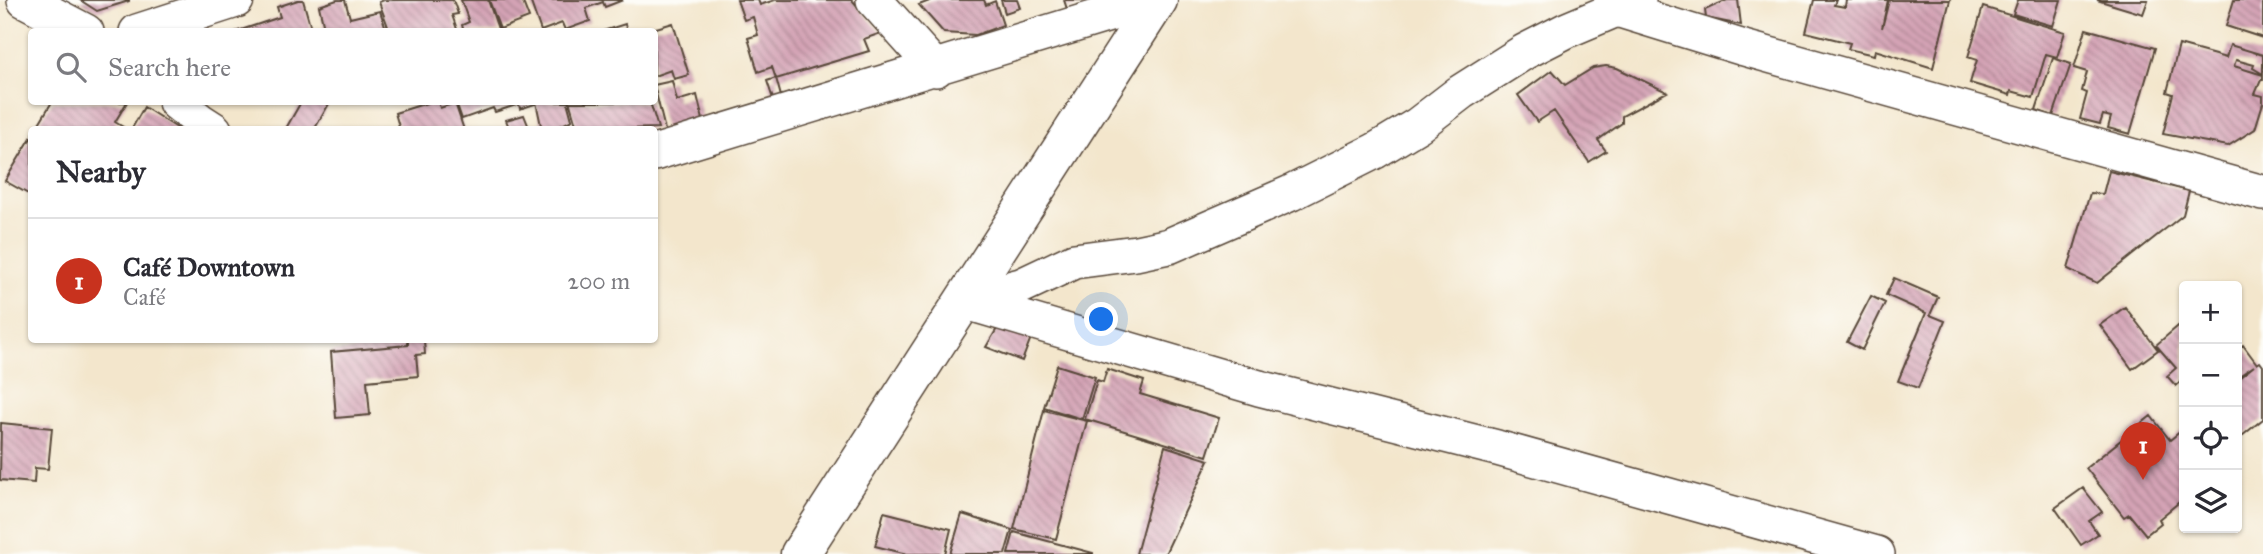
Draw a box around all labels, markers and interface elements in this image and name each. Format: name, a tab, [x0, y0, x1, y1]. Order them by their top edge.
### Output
search box	[28, 28, 658, 105]
icon: search	[52, 48, 90, 86]
text: Search here	[108, 51, 231, 83]
text: Nearby	[56, 154, 146, 190]
text: Café Downtown	[123, 251, 295, 283]
text: 1	[74, 267, 84, 295]
text: 200 m	[568, 267, 630, 295]
map controls	[2179, 281, 2242, 533]
button: +	[2179, 281, 2242, 344]
text: Café	[123, 283, 166, 311]
your location	[1084, 302, 1118, 336]
button: −	[2179, 344, 2242, 407]
button: locate	[2179, 407, 2242, 470]
pin: 1	[2120, 422, 2166, 480]
button: layers	[2179, 470, 2242, 533]

